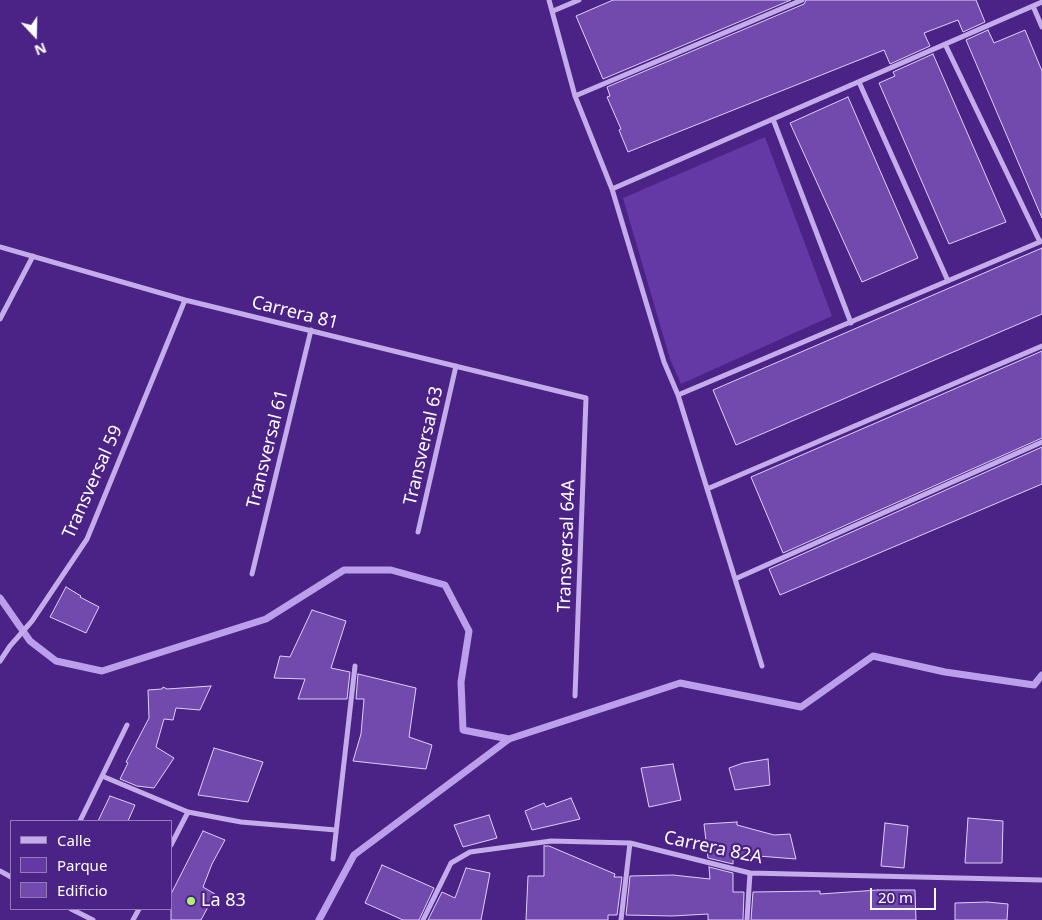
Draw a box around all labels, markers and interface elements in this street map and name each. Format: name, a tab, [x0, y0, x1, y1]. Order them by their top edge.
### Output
north arrow	[10, 10, 60, 60]
text: N	[32, 39, 49, 60]
street label: Carrera 81	[249, 292, 341, 334]
street label: Transversal 63	[400, 384, 448, 508]
street label: Transversal 61	[243, 387, 293, 511]
street label: Transversal 59	[58, 422, 128, 542]
street label: Transversal 64A	[554, 479, 580, 613]
legend	[10, 820, 172, 910]
street label: Carrera 82A	[662, 827, 764, 869]
text: Calle	[57, 830, 91, 850]
text: Parque	[57, 855, 107, 875]
scale bar	[872, 878, 938, 910]
text: Edificio	[57, 880, 108, 900]
text: 20 m	[878, 887, 913, 907]
place label: La 83	[201, 890, 246, 912]
marker: La 83	[185, 895, 197, 907]

